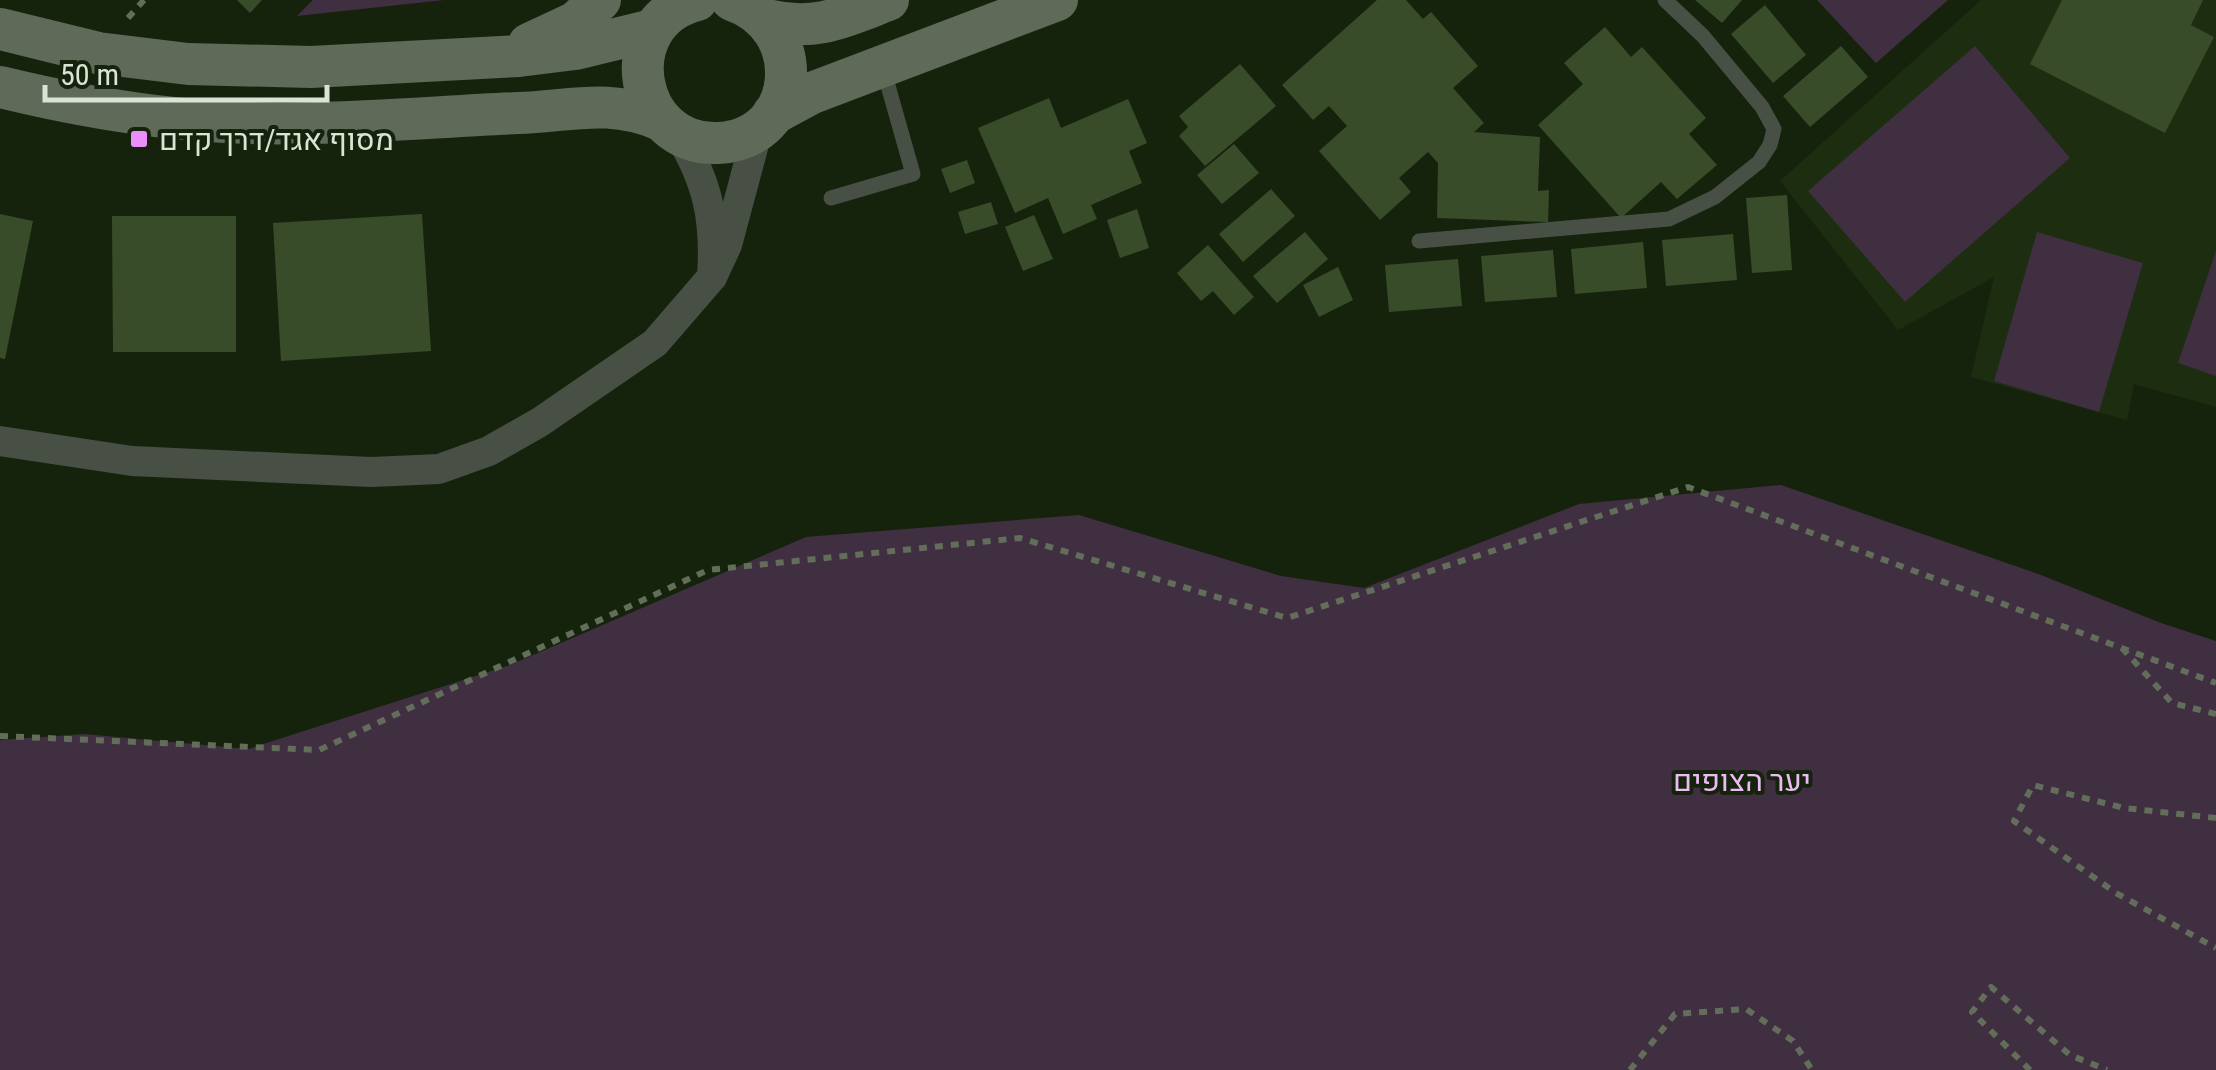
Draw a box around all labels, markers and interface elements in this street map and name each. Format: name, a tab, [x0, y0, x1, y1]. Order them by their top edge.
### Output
scale bar	[45, 40, 328, 102]
text: 50 m	[60, 57, 119, 92]
place label: מסוף אגד/דרך קדם	[159, 122, 394, 157]
marker: מסוף אגד/דרך קדם	[128, 128, 150, 150]
park label: יער הצופים	[1673, 763, 1811, 798]

